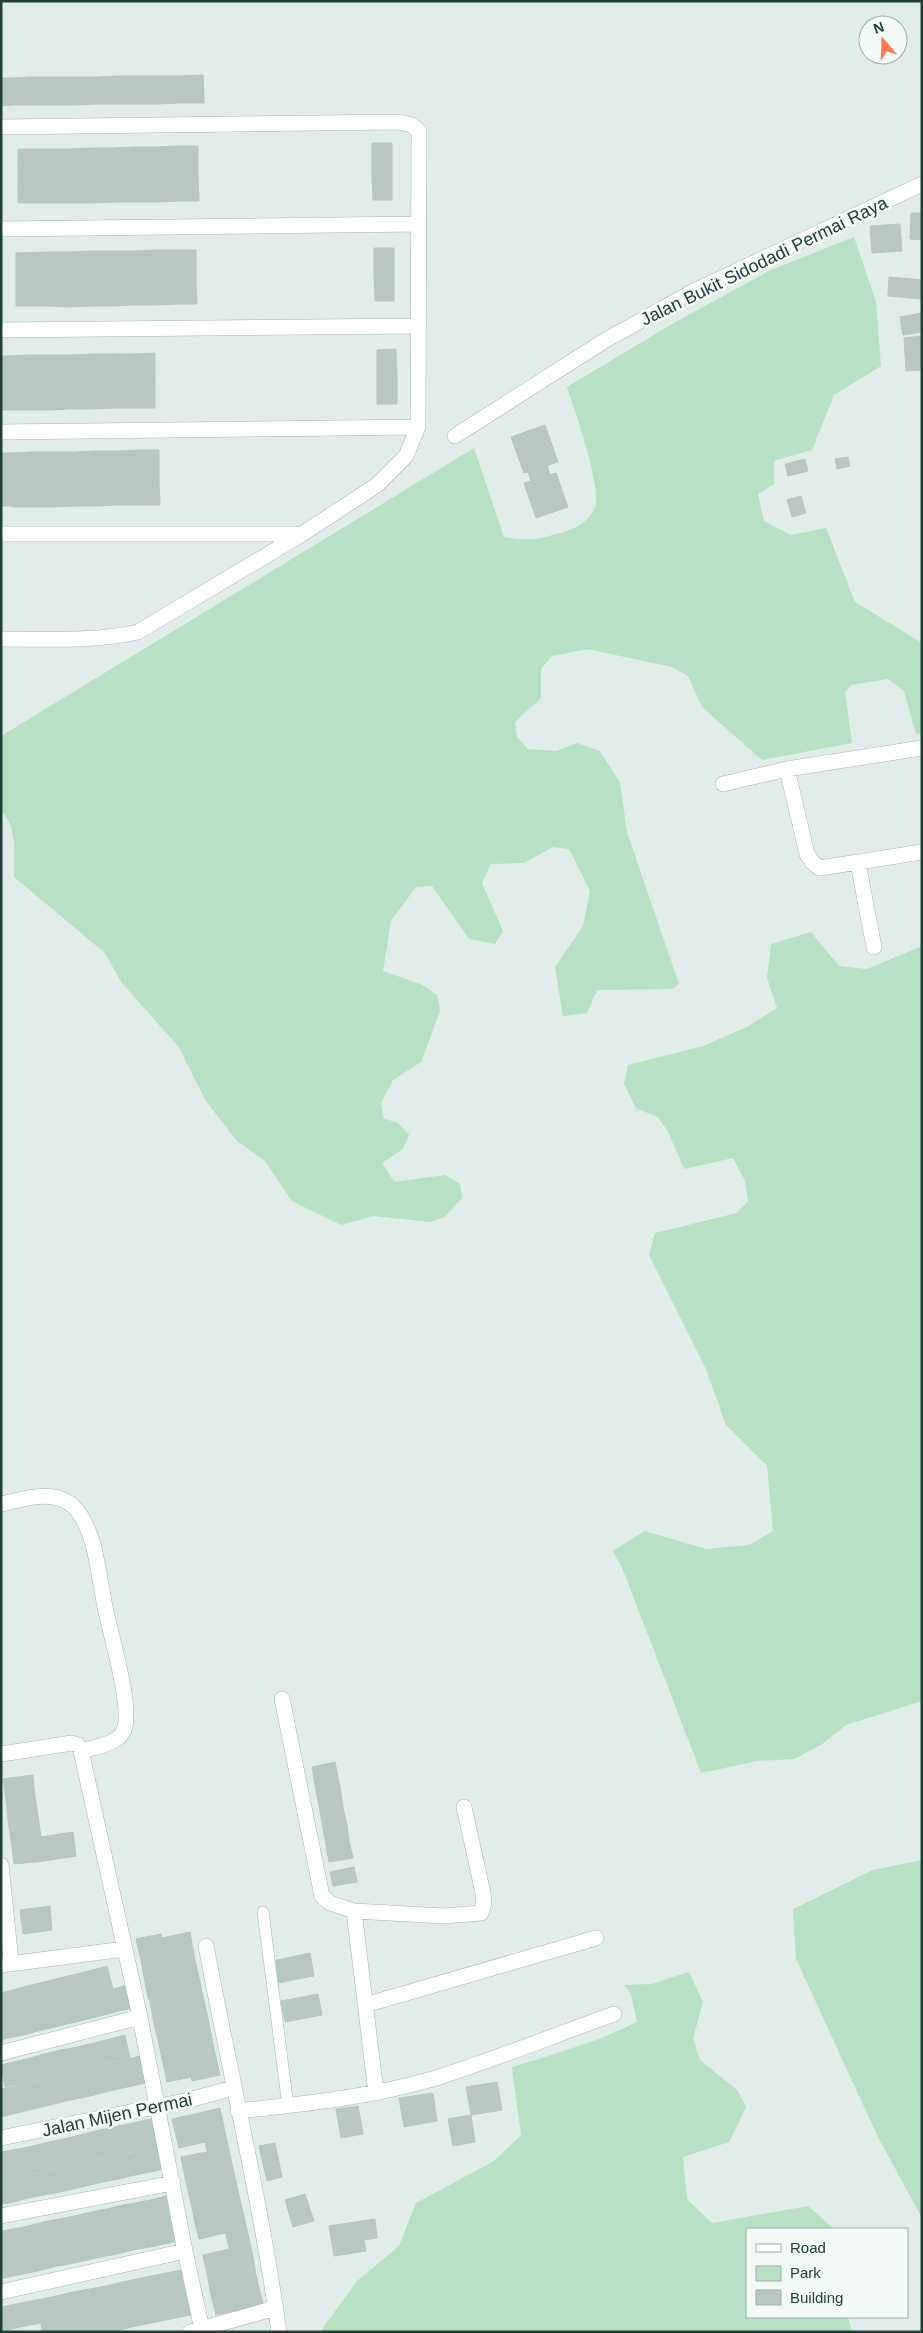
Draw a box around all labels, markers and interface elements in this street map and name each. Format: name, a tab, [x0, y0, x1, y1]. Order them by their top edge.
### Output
north arrow	[858, 15, 908, 65]
text: N	[871, 18, 886, 37]
street label: Jalan Bukit Sidodadi Permai Raya	[637, 192, 892, 330]
street label: Jalan Mijen Permai	[40, 2089, 194, 2141]
legend	[746, 2228, 908, 2318]
text: Road	[790, 2239, 826, 2256]
text: Park	[790, 2264, 821, 2281]
text: Building	[790, 2289, 843, 2306]

